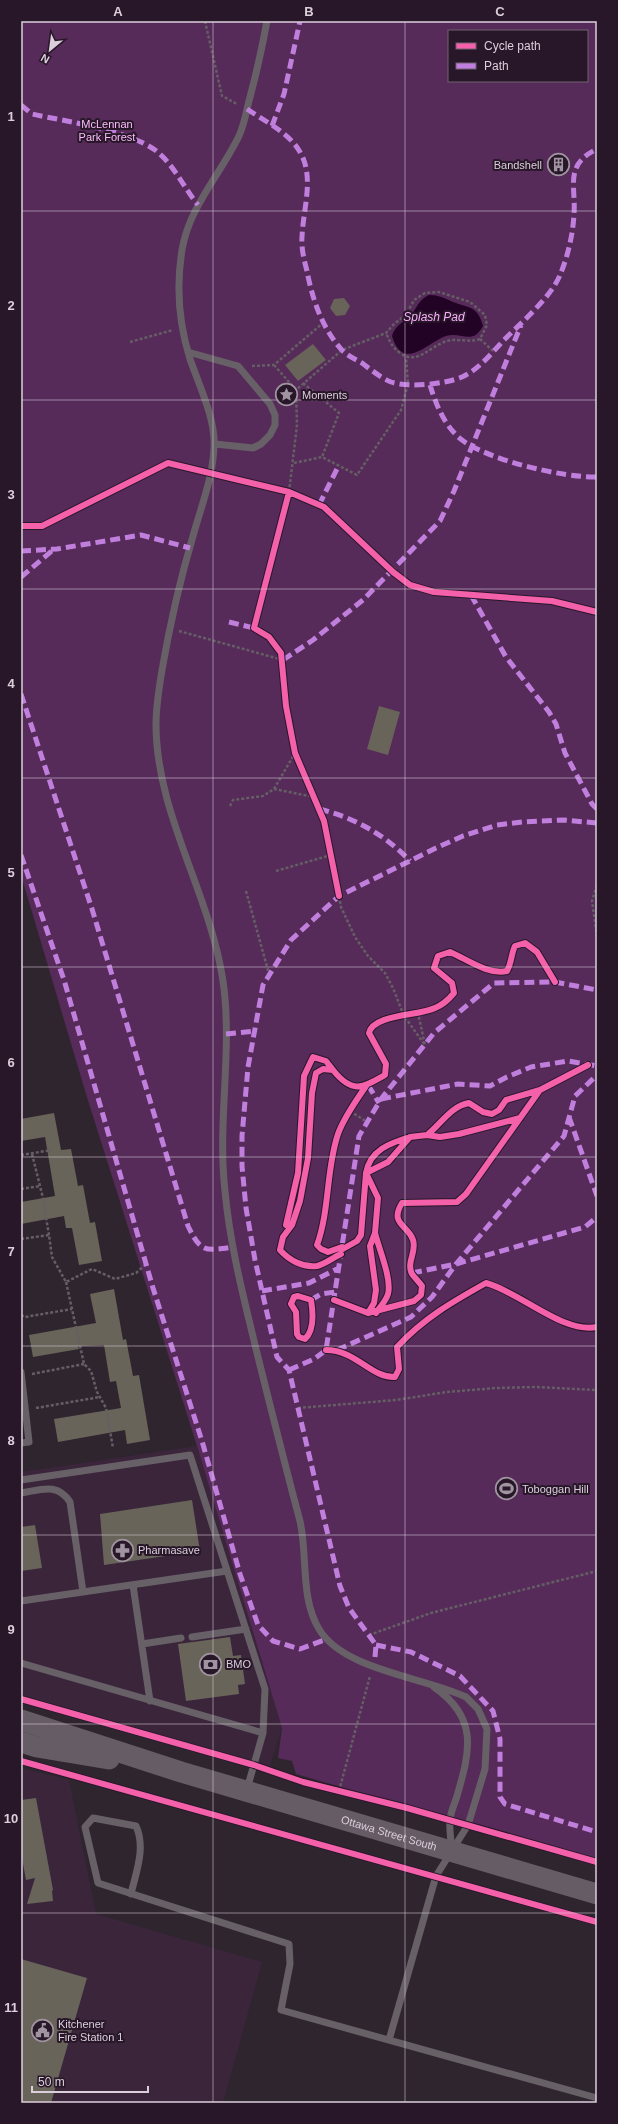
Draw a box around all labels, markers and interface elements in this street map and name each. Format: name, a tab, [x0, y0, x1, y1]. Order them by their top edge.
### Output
text: A	[113, 4, 123, 19]
text: B	[304, 4, 314, 19]
text: C	[495, 4, 505, 19]
north arrow	[30, 30, 70, 70]
legend	[448, 30, 588, 82]
text: Cycle path	[484, 39, 541, 53]
text: N	[39, 52, 52, 66]
text: Path	[484, 59, 509, 73]
text: 1	[7, 109, 15, 124]
park label: McLennan Park Forest	[79, 118, 135, 143]
building icon: Bandshell	[545, 152, 571, 178]
place label: Bandshell	[494, 159, 542, 171]
text: 2	[7, 298, 15, 313]
water label: Splash Pad	[403, 310, 465, 324]
place icon: Moments	[274, 382, 300, 408]
place label: Moments	[302, 389, 348, 401]
text: 3	[7, 487, 15, 502]
text: 4	[7, 676, 15, 691]
text: 5	[7, 865, 15, 880]
text: 6	[7, 1055, 15, 1070]
text: 7	[7, 1244, 15, 1259]
text: 8	[7, 1433, 15, 1448]
sports icon: Toboggan Hill	[493, 1476, 519, 1502]
place label: Toboggan Hill	[522, 1483, 589, 1495]
pharmacy icon: Pharmasave	[109, 1537, 135, 1563]
place label: Pharmasave	[138, 1544, 200, 1556]
text: 9	[7, 1622, 15, 1637]
bank icon: BMO	[198, 1651, 224, 1677]
place label: BMO	[226, 1658, 252, 1670]
text: 10	[4, 1811, 18, 1826]
street label: Ottawa Street South	[340, 1813, 438, 1853]
text: 11	[4, 2000, 18, 2015]
public building icon: Kitchener Fire Station 1	[29, 2017, 55, 2043]
place label: Kitchener Fire Station 1	[58, 2018, 123, 2043]
scale bar	[32, 2068, 148, 2094]
text: 50 m	[38, 2075, 65, 2089]

